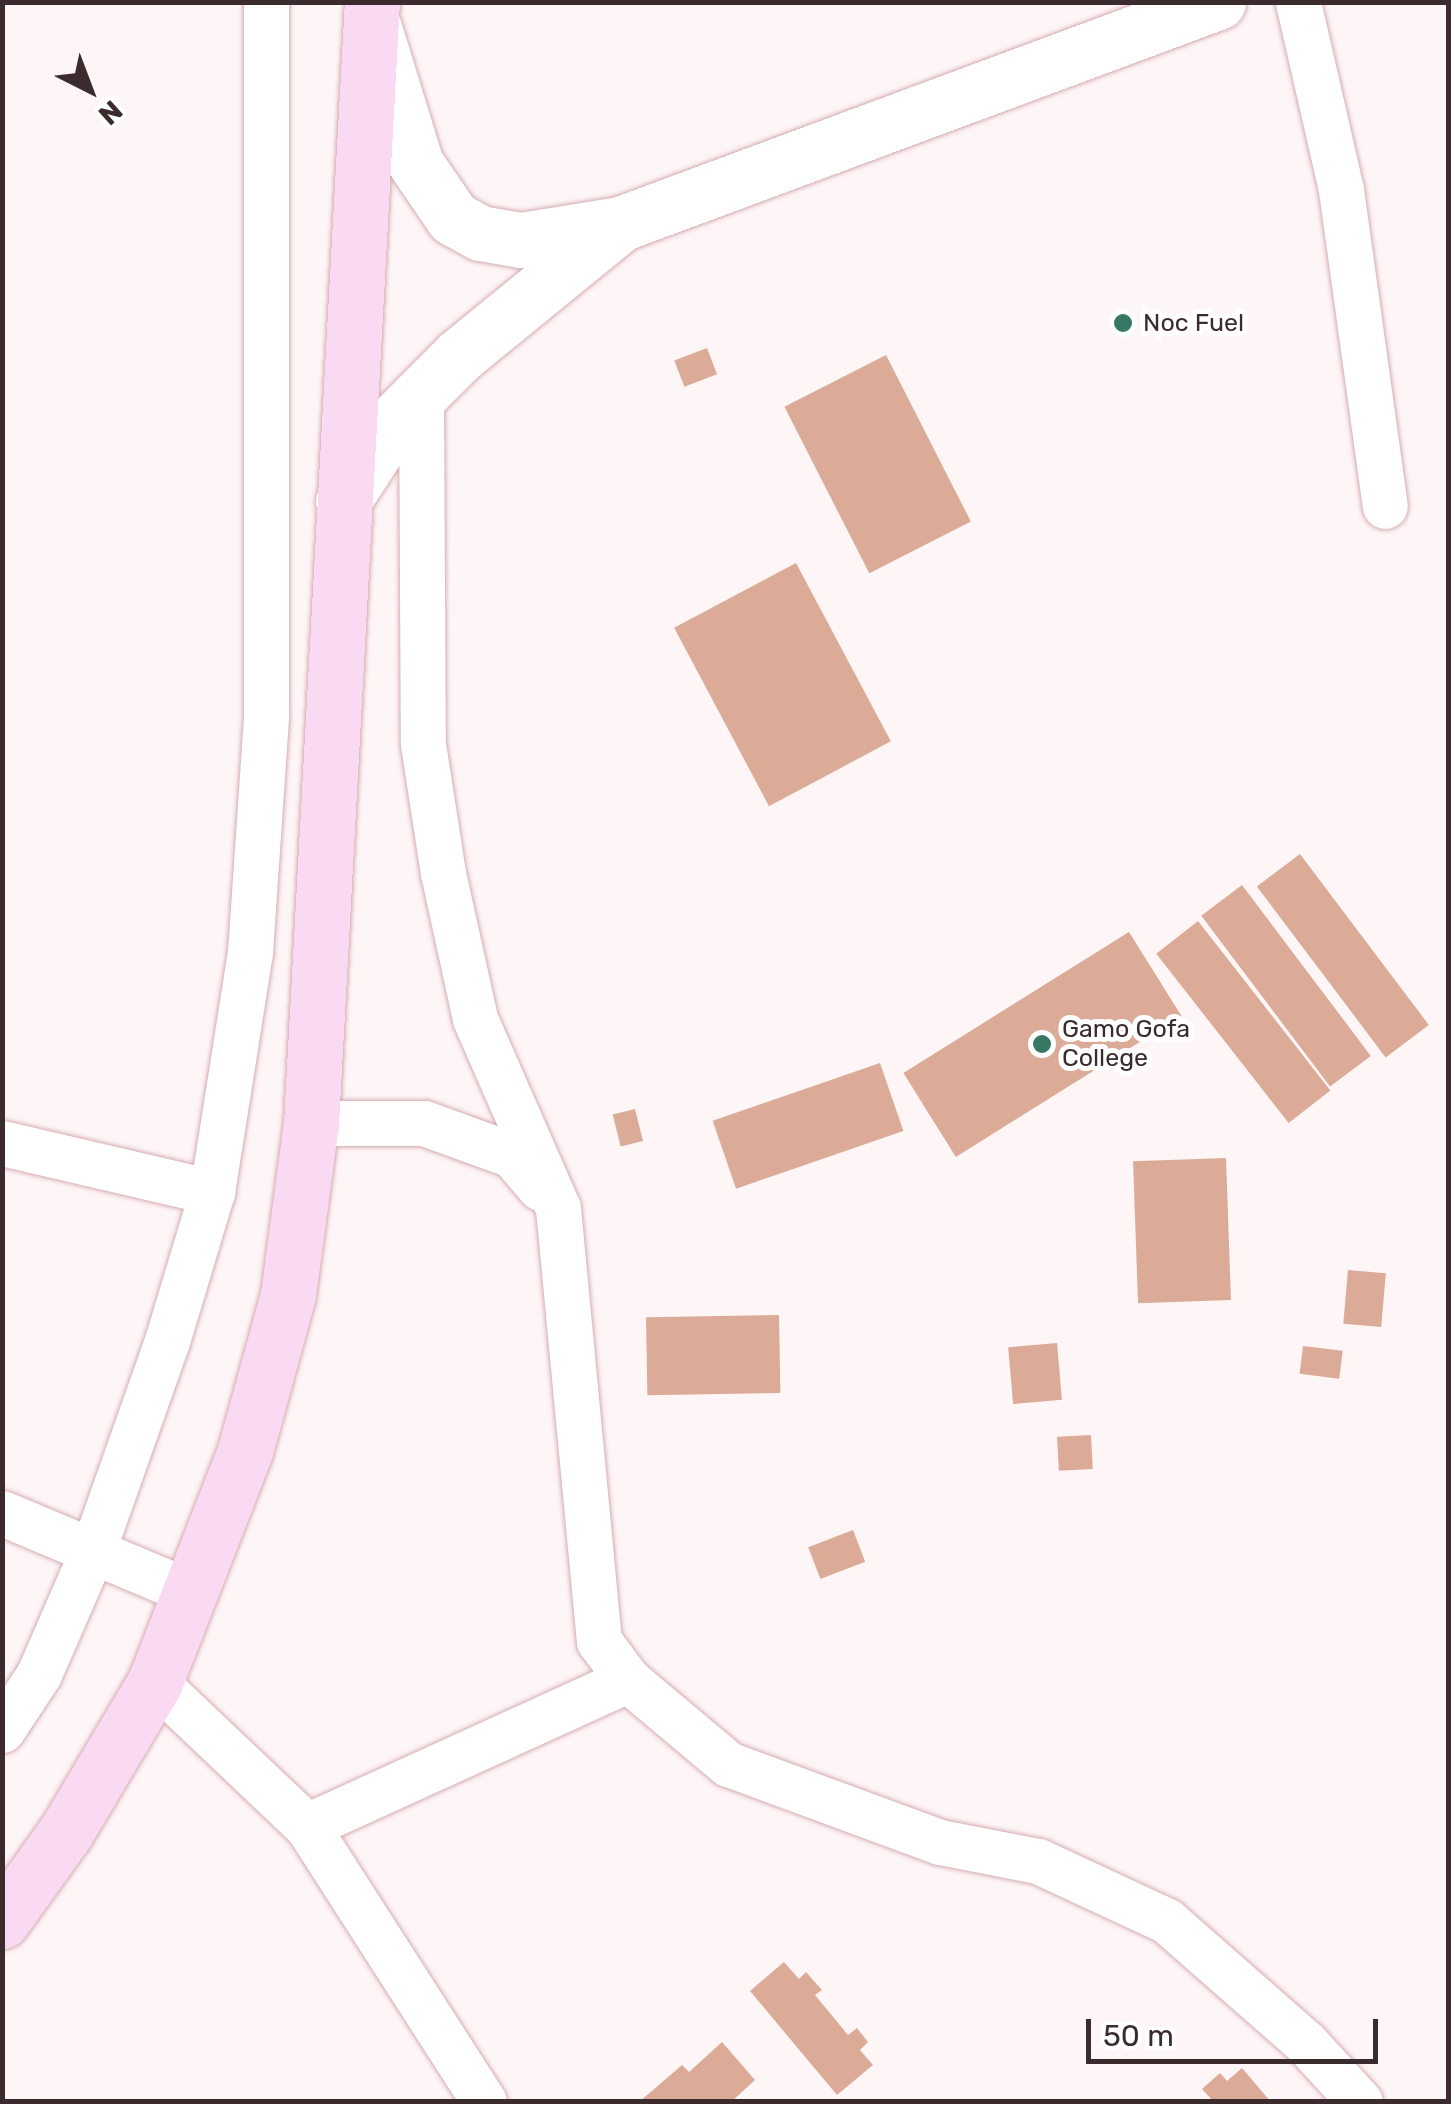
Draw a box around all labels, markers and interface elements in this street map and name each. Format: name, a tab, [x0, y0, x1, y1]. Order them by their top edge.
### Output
north arrow	[40, 40, 140, 140]
text: N	[92, 94, 129, 132]
place label: Noc Fuel	[1143, 308, 1244, 338]
marker: Noc Fuel	[1112, 312, 1134, 334]
place label: Gamo Gofa College	[1062, 1015, 1190, 1074]
marker: Gamo Gofa College	[1031, 1033, 1053, 1055]
scale bar	[1091, 1999, 1384, 2061]
text: 50 m	[1103, 2018, 1174, 2054]

